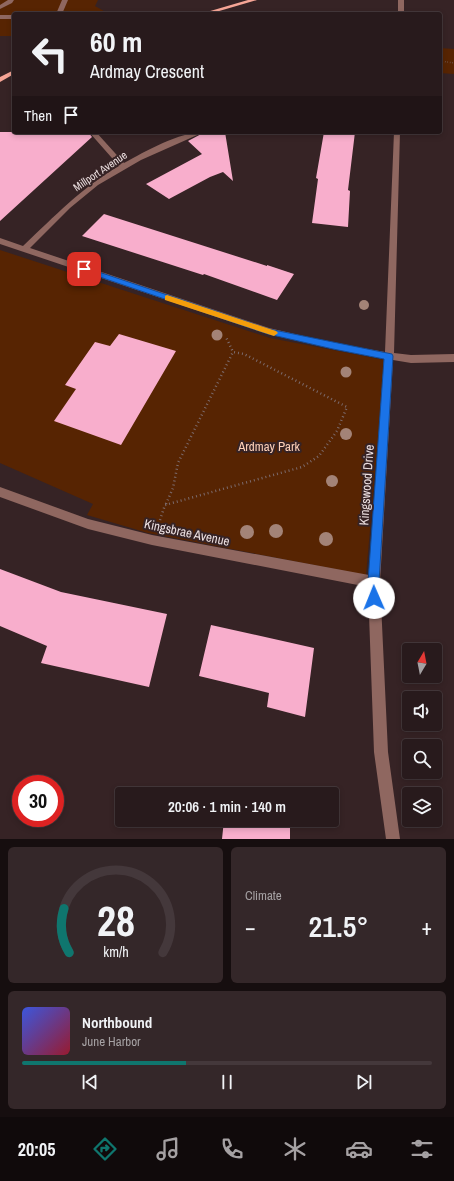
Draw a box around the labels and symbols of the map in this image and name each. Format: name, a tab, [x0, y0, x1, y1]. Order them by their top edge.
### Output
street label: Millport Avenue	[70, 148, 130, 194]
pin	[67, 252, 101, 286]
park label: Ardmay Park	[237, 438, 300, 455]
street label: Kingswood Drive	[355, 444, 378, 526]
street label: Kingsbrae Avenue	[143, 515, 231, 550]
position arrow	[353, 577, 395, 619]
north arrow	[402, 643, 442, 683]
speed limit sign: 30	[12, 775, 64, 827]

